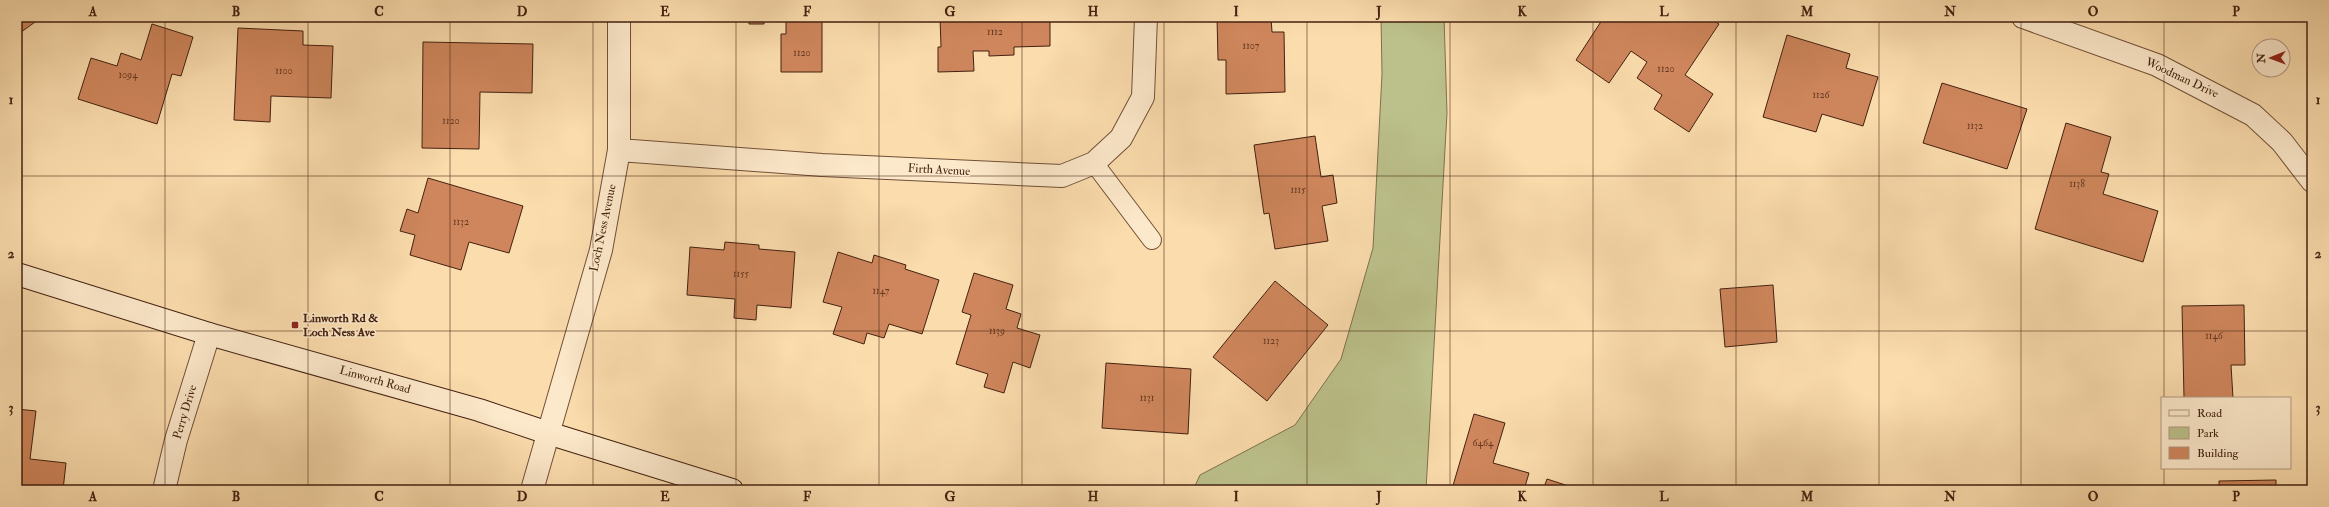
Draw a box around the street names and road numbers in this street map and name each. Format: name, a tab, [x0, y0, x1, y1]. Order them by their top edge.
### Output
street label: Woodman Drive	[2142, 54, 2221, 101]
street label: Firth Avenue	[907, 161, 971, 179]
street label: Loch Ness Avenue	[586, 183, 620, 273]
street label: Linworth Road	[338, 363, 412, 397]
street label: Perry Drive	[170, 383, 200, 441]

